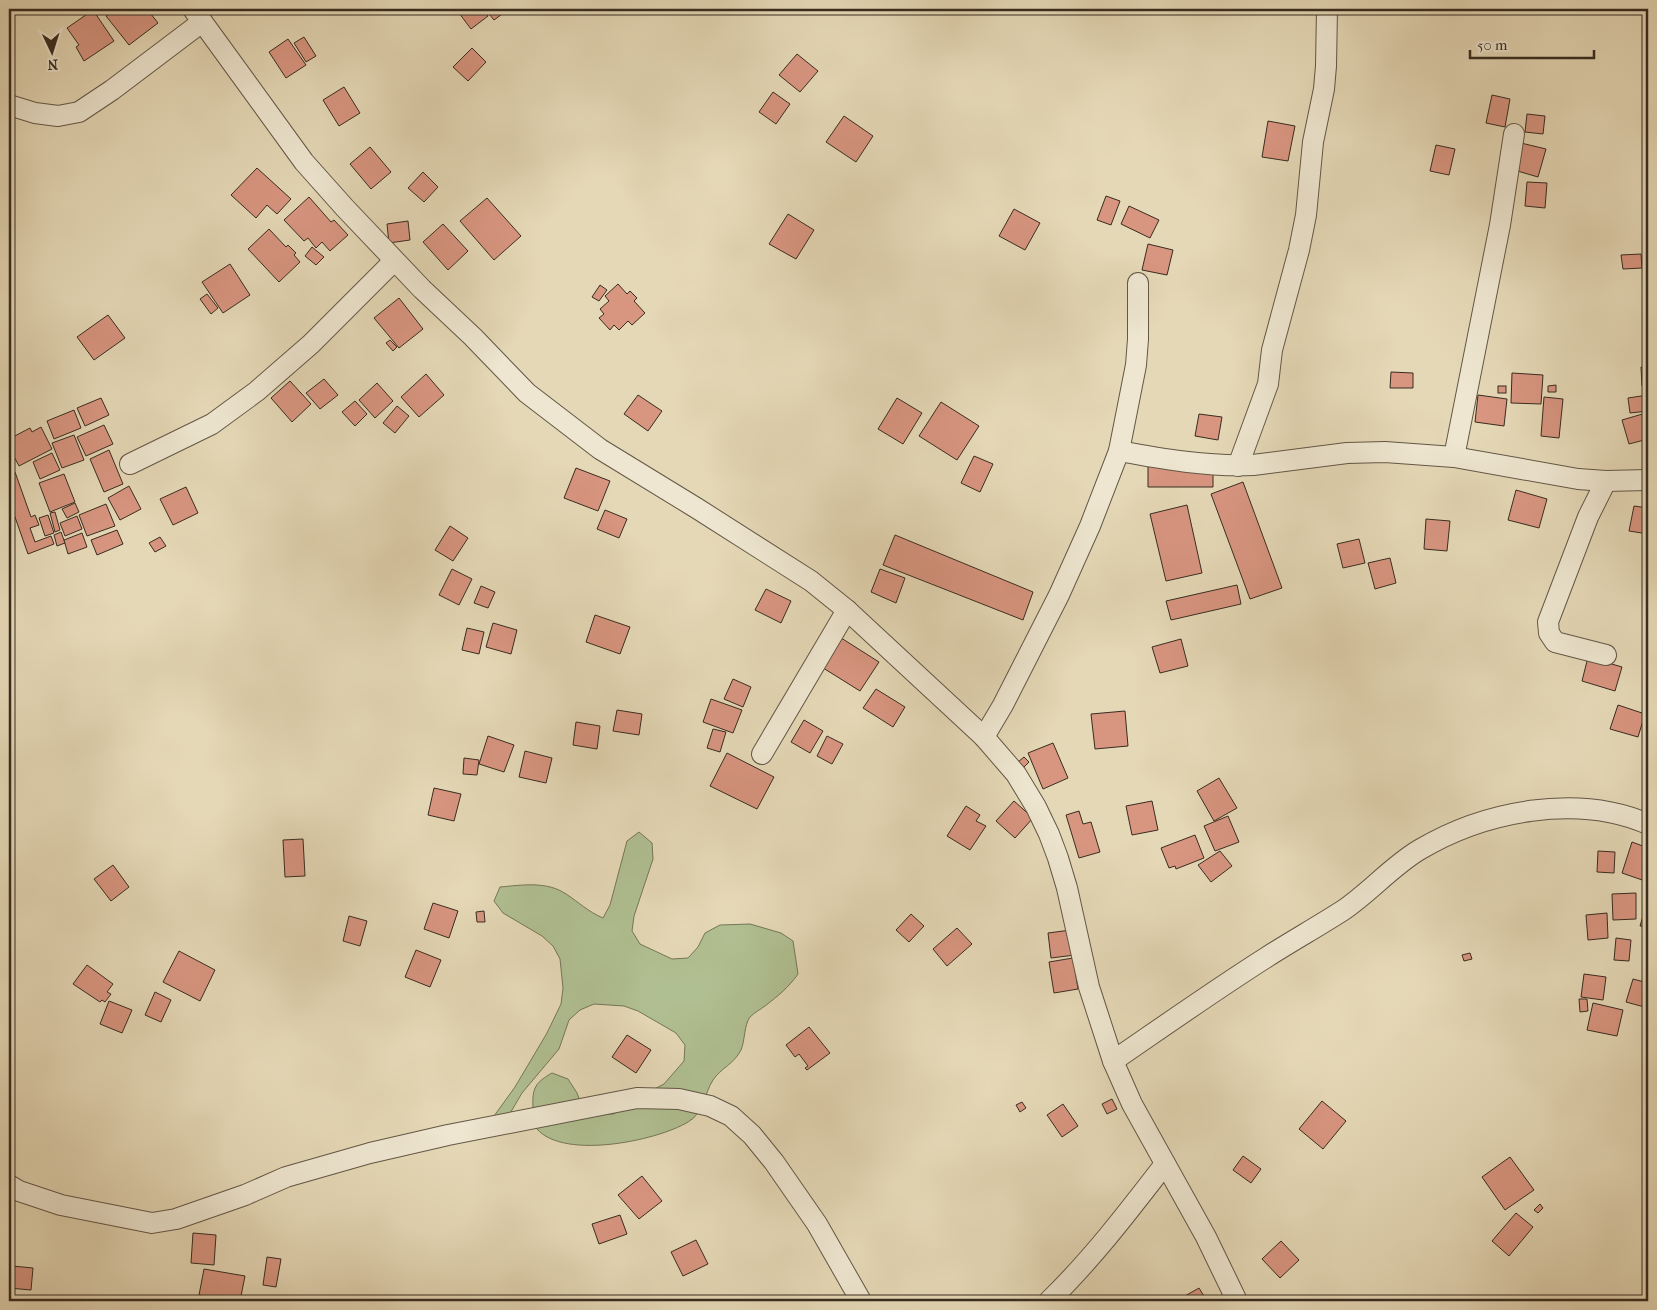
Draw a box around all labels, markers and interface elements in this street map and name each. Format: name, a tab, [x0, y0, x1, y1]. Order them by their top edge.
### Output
north arrow	[28, 28, 78, 78]
scale bar	[1470, 28, 1593, 60]
text: 50 m	[1477, 36, 1508, 54]
text: N	[47, 56, 59, 73]

